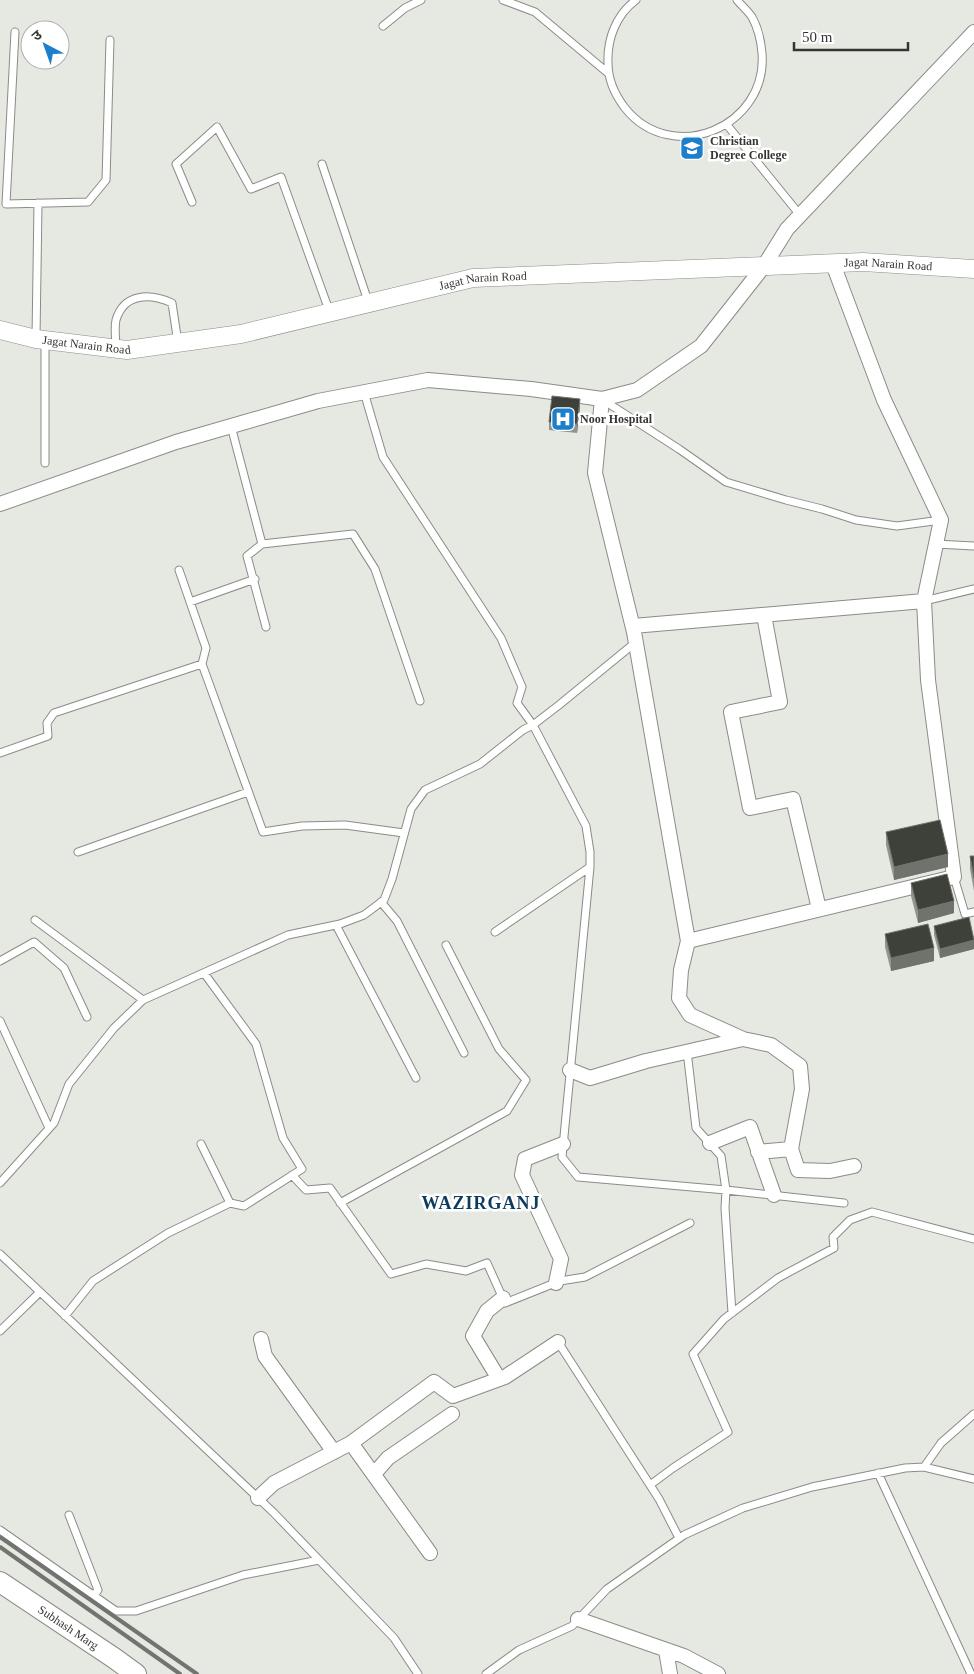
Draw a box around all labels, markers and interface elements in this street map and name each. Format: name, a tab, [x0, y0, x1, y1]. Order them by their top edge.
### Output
north arrow	[20, 20, 70, 70]
scale bar	[794, 20, 908, 52]
text: उ	[29, 27, 45, 44]
text: 50 m	[802, 29, 833, 45]
place label: Christian Degree College	[710, 134, 787, 162]
school or university icon: Christian Degree College	[679, 135, 705, 161]
street label: Jagat Narain Road	[844, 255, 933, 273]
street label: Jagat Narain Road	[437, 269, 527, 293]
street label: Jagat Narain Road	[42, 333, 132, 357]
hospital icon: Noor Hospital	[550, 406, 576, 432]
place label: Noor Hospital	[580, 412, 653, 426]
district label: WAZIRGANJ	[421, 1193, 541, 1213]
street label: Subhash Marg	[35, 1602, 101, 1653]

